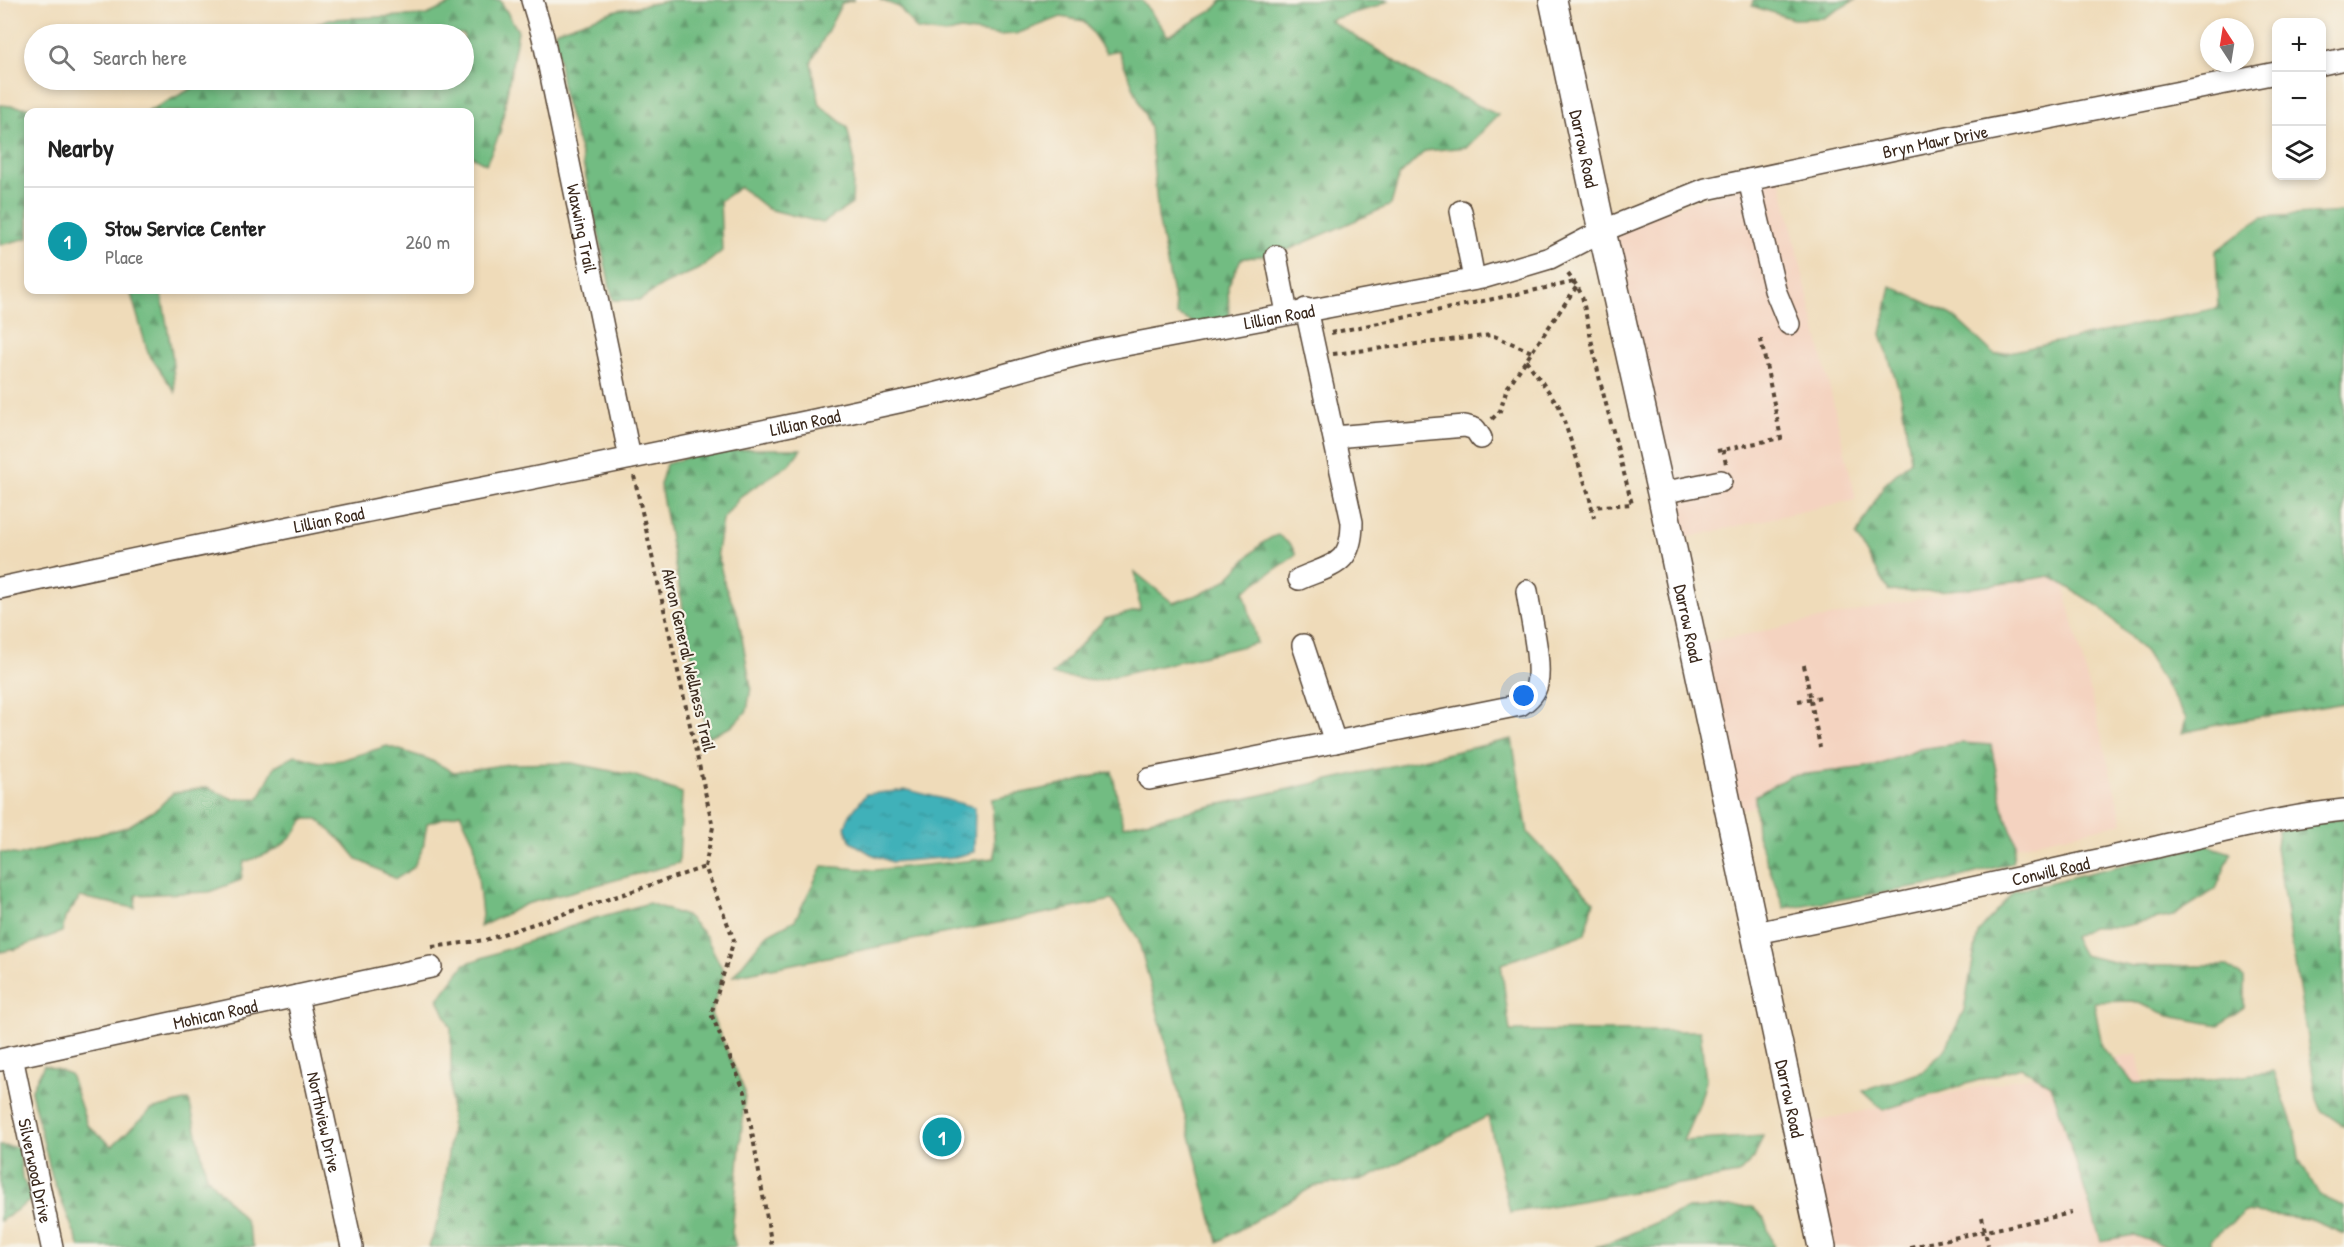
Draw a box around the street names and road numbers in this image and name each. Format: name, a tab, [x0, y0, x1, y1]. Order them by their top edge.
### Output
street label: Darrow Road	[1564, 108, 1605, 190]
street label: Bryn Mawr Drive	[1880, 118, 1990, 164]
street label: Waxwing Trail	[561, 182, 604, 275]
street label: Lillian Road	[1242, 297, 1317, 335]
street label: Lillian Road	[768, 402, 843, 442]
street label: Lillian Road	[291, 500, 366, 538]
street label: Akron General Wellness Trail	[656, 566, 722, 754]
street label: Darrow Road	[1668, 582, 1709, 665]
street label: Conwill Road	[2009, 850, 2092, 891]
street label: Mohican Road	[171, 992, 259, 1035]
street label: Darrow Road	[1770, 1058, 1811, 1140]
street label: Northview Drive	[301, 1069, 348, 1175]
street label: Silverwood Drive	[13, 1116, 59, 1225]

